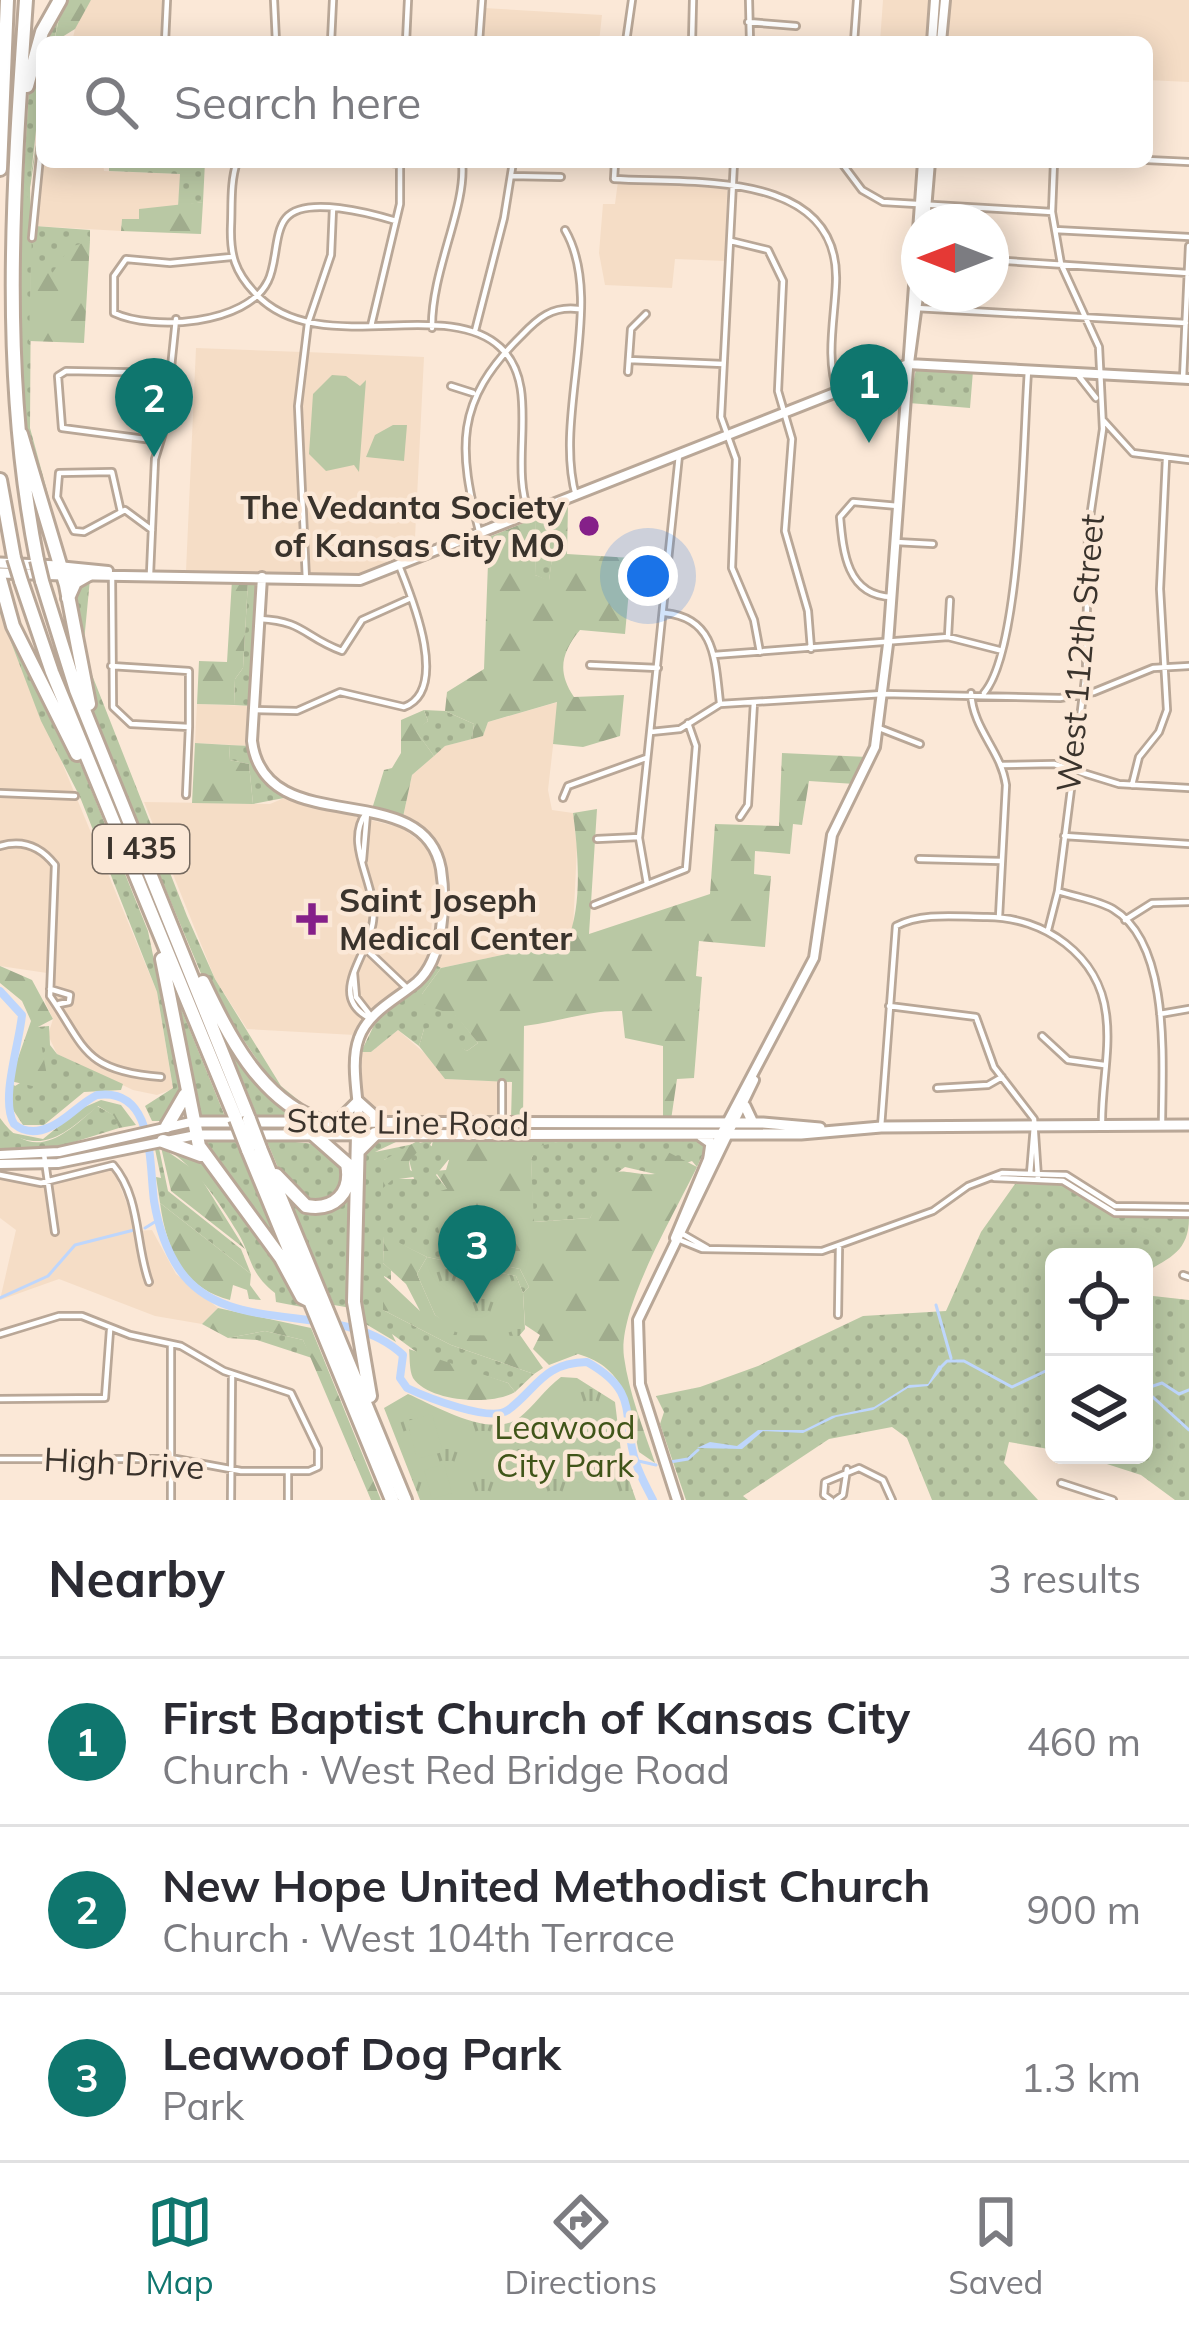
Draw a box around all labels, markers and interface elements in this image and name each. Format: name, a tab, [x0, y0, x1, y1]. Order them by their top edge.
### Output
search box	[36, 36, 1153, 168]
icon: search	[78, 69, 144, 135]
text: Search here	[174, 74, 421, 130]
north arrow	[901, 204, 1009, 312]
pin: 1	[830, 344, 908, 443]
pin: 2	[115, 358, 193, 457]
place label: The Vedanta Society of Kansas City MO	[240, 486, 565, 565]
street label: West 112th Street	[1047, 512, 1112, 794]
marker: The Vedanta Society of Kansas City MO	[576, 513, 602, 539]
your location	[618, 546, 678, 606]
road number: I 435	[93, 825, 189, 873]
place label: Saint Joseph Medical Center	[339, 879, 572, 958]
marker: Saint Joseph Medical Center	[296, 903, 328, 935]
street label: State Line Road	[286, 1099, 530, 1144]
pin: 3	[438, 1205, 516, 1304]
map controls	[1045, 1248, 1153, 1464]
button: locate	[1045, 1248, 1153, 1356]
button: layers	[1045, 1356, 1153, 1464]
park label: Leawood City Park	[494, 1406, 636, 1485]
street label: High Drive	[43, 1438, 205, 1487]
text: Nearby	[48, 1546, 225, 1610]
text: 3 results	[988, 1554, 1141, 1603]
text: First Baptist Church of Kansas City	[162, 1689, 910, 1745]
text: 1	[75, 1717, 99, 1766]
text: 460 m	[1026, 1717, 1141, 1766]
text: Church · West Red Bridge Road	[162, 1745, 730, 1794]
text: New Hope United Methodist Church	[162, 1857, 930, 1913]
text: 2	[75, 1885, 99, 1934]
text: 900 m	[1026, 1885, 1141, 1934]
text: Church · West 104th Terrace	[162, 1913, 675, 1962]
text: Leawoof Dog Park	[162, 2025, 561, 2081]
text: 3	[75, 2053, 99, 2102]
text: 1.3 km	[1021, 2053, 1141, 2102]
text: Park	[162, 2081, 244, 2130]
tab: Map	[146, 2189, 213, 2302]
tab: Directions	[505, 2189, 657, 2302]
tab: Saved	[948, 2189, 1043, 2302]

